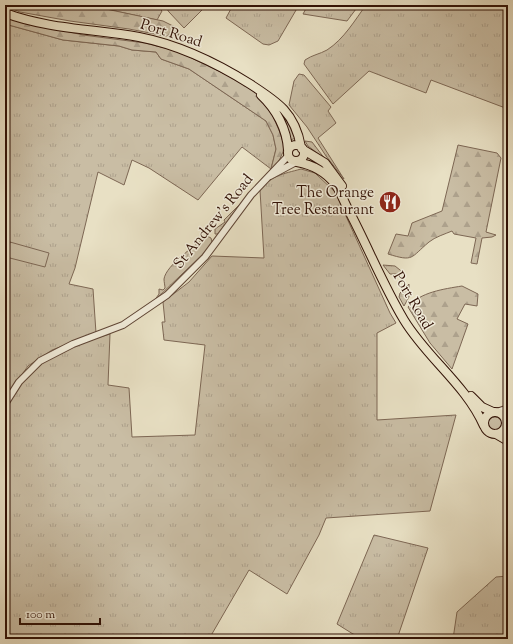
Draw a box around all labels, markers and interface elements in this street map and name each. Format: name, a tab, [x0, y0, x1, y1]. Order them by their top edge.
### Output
street label: Port Road	[137, 15, 205, 54]
street label: St Andrew's Road	[169, 170, 259, 274]
place label: The Orange Tree Restaurant	[272, 183, 374, 221]
restaurant icon: The Orange Tree Restaurant	[377, 189, 403, 215]
street label: Port Road	[387, 268, 437, 334]
scale bar	[20, 600, 100, 626]
text: 100 m	[26, 606, 55, 624]

